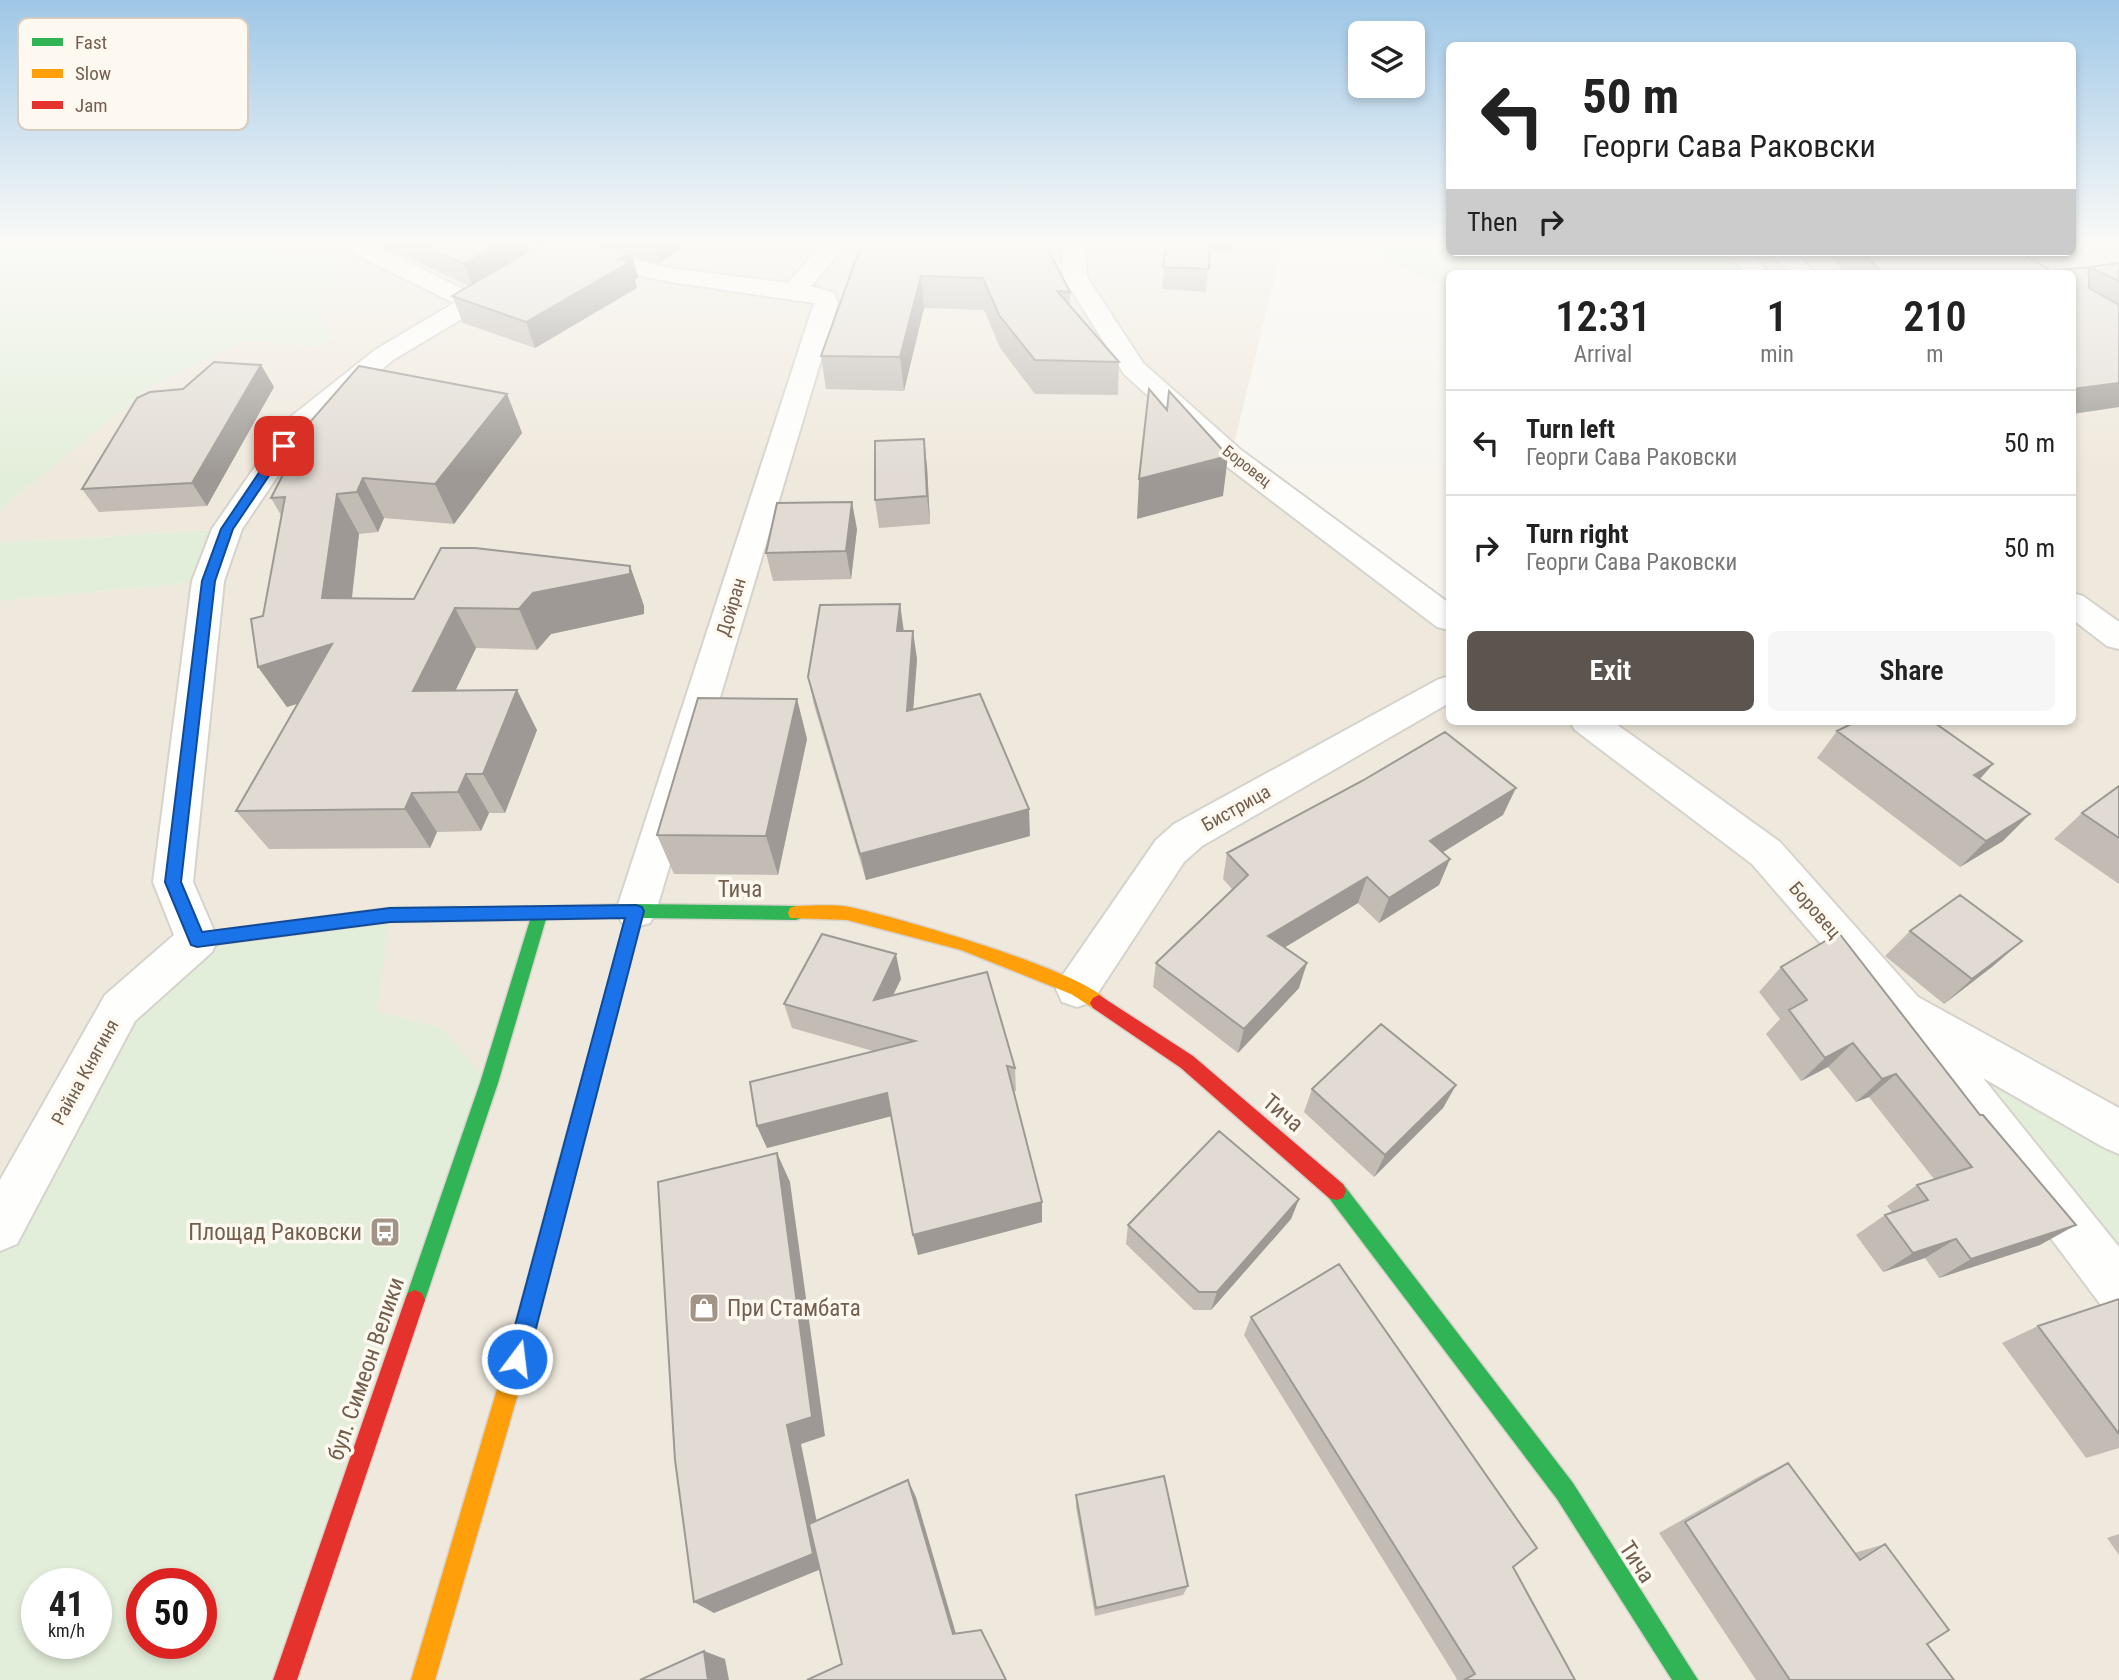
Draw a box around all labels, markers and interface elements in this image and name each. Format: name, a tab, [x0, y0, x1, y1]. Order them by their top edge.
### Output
legend	[18, 18, 248, 130]
map controls	[1348, 21, 1425, 98]
button: layers	[1348, 21, 1425, 98]
text: Fast	[75, 31, 107, 54]
text: Slow	[75, 62, 111, 85]
text: 50 m	[1582, 68, 1679, 125]
icon: left	[1467, 70, 1558, 161]
text: Jam	[75, 94, 108, 117]
text: Георги Сава Раковски	[1582, 127, 1876, 165]
icon: right	[1532, 203, 1570, 241]
text: Then	[1467, 207, 1518, 237]
text: 12:31	[1555, 292, 1651, 341]
text: 1	[1767, 292, 1788, 341]
text: 210	[1903, 292, 1967, 341]
text: Arrival	[1574, 341, 1632, 368]
text: min	[1760, 341, 1794, 368]
text: m	[1926, 341, 1944, 368]
text: Turn left	[1526, 414, 1615, 444]
pin	[254, 416, 314, 476]
icon: left	[1467, 424, 1505, 462]
icon: arrive	[265, 427, 303, 465]
text: 50 m	[2004, 428, 2055, 458]
street label: Боровец	[1219, 441, 1275, 491]
text: Георги Сава Раковски	[1526, 444, 1737, 471]
text: Turn right	[1526, 519, 1628, 549]
icon: right	[1467, 529, 1505, 567]
text: 50 m	[2004, 533, 2055, 563]
text: Георги Сава Раковски	[1526, 549, 1737, 576]
street label: Дойран	[711, 575, 751, 639]
button: Exit	[1467, 631, 1754, 711]
button: Share	[1768, 631, 2055, 711]
street label: Бистрица	[1198, 780, 1274, 836]
street label: Тича	[718, 876, 762, 903]
street label: Боровец	[1784, 877, 1846, 943]
street label: Райна Княгиня	[47, 1015, 123, 1129]
street label: Тича	[1257, 1088, 1309, 1138]
bus stop icon: Площад Раковски	[368, 1215, 402, 1249]
place label: Площад Раковски	[188, 1219, 362, 1246]
street label: бул. Симеон Велики	[322, 1274, 410, 1464]
shop icon: При Стамбата	[687, 1291, 721, 1325]
place label: При Стамбата	[727, 1295, 861, 1322]
position arrow	[480, 1322, 554, 1396]
street label: Тича	[1614, 1536, 1660, 1588]
speed limit sign: 50	[126, 1568, 217, 1659]
text: 41	[49, 1584, 84, 1625]
text: km/h	[48, 1620, 85, 1641]

